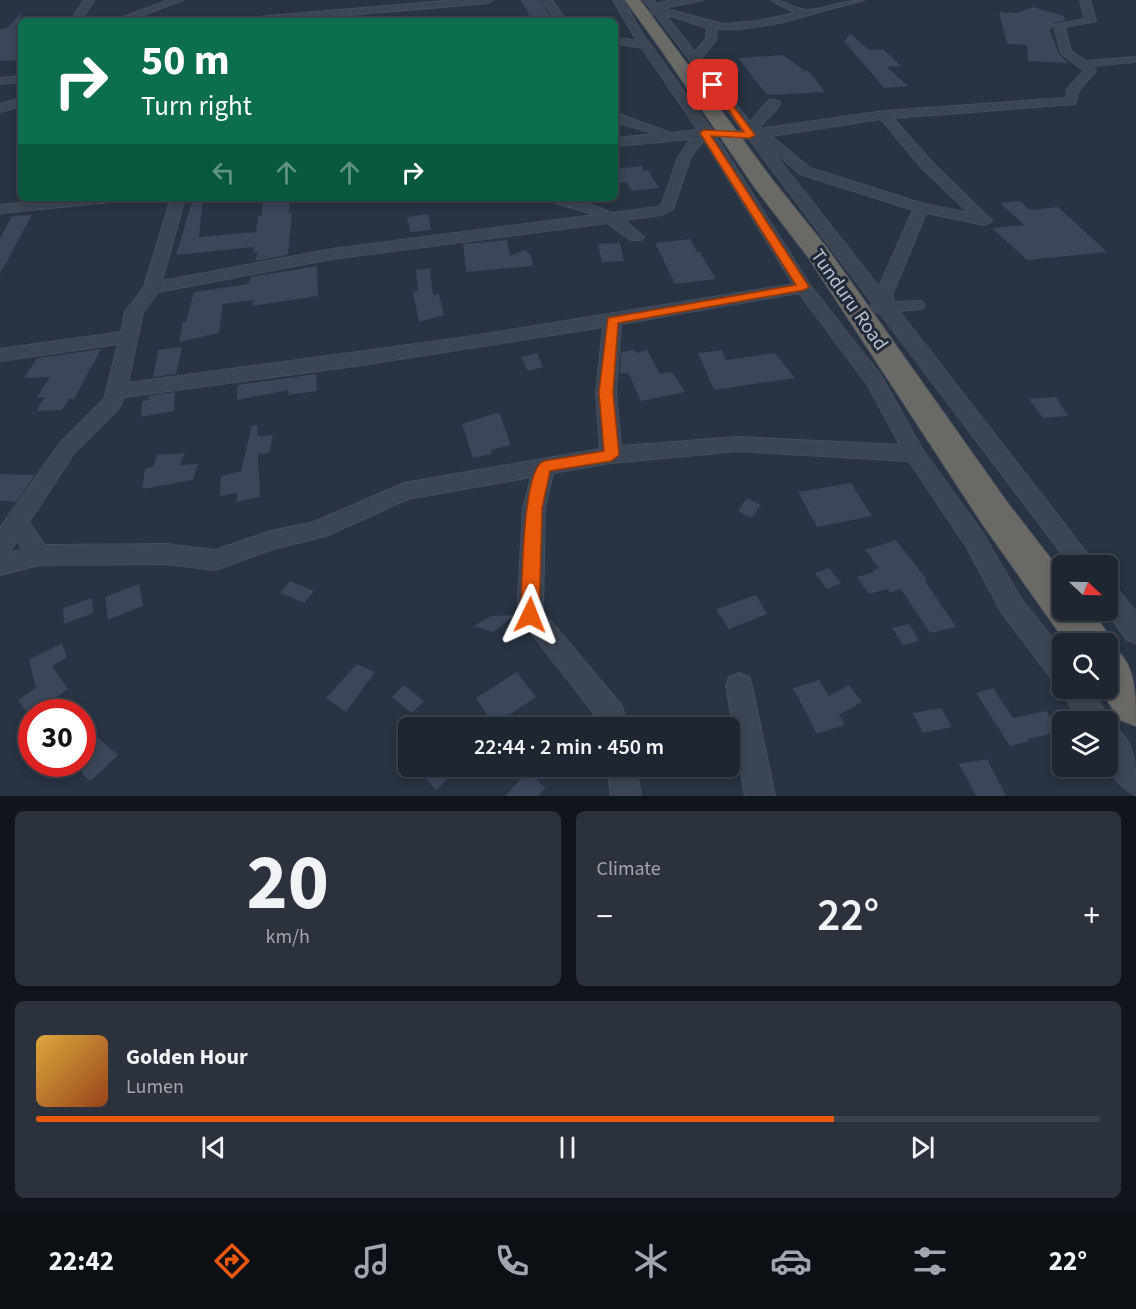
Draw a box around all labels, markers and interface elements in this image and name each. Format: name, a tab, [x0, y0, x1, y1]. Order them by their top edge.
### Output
text: 50 m	[141, 31, 230, 91]
icon: right	[42, 42, 120, 120]
pin	[687, 59, 738, 110]
icon: arrive	[696, 68, 729, 101]
text: Turn right	[141, 87, 252, 126]
icon: left	[207, 156, 240, 189]
icon: ahead	[270, 156, 303, 189]
icon: ahead	[333, 156, 366, 189]
icon: right	[396, 156, 429, 189]
street label: Tunduru Road	[804, 243, 894, 357]
north arrow	[1052, 555, 1118, 621]
map controls	[1052, 555, 1118, 777]
position arrow	[498, 583, 562, 647]
button: search	[1052, 633, 1118, 699]
speed limit sign: 30	[18, 699, 96, 777]
button: layers	[1052, 711, 1118, 777]
text: 22:44 · 2 min · 450 m	[474, 731, 664, 763]
text: 20	[247, 828, 329, 939]
text: Climate	[597, 855, 661, 883]
text: 22°	[817, 884, 879, 948]
text: −	[597, 893, 613, 940]
text: +	[1084, 893, 1100, 940]
text: km/h	[266, 923, 310, 951]
text: Golden Hour	[126, 1041, 248, 1073]
text: Lumen	[126, 1073, 184, 1101]
icon: previous	[197, 1131, 230, 1164]
icon: pause	[551, 1131, 584, 1164]
icon: next	[906, 1131, 939, 1164]
icon: directions	[211, 1240, 253, 1282]
icon: music	[351, 1240, 393, 1282]
icon: phone	[491, 1240, 533, 1282]
icon: climate	[630, 1240, 672, 1282]
icon: car	[770, 1240, 812, 1282]
icon: filters	[909, 1240, 951, 1282]
text: 22:42	[49, 1242, 114, 1281]
text: 22°	[1049, 1242, 1087, 1281]

